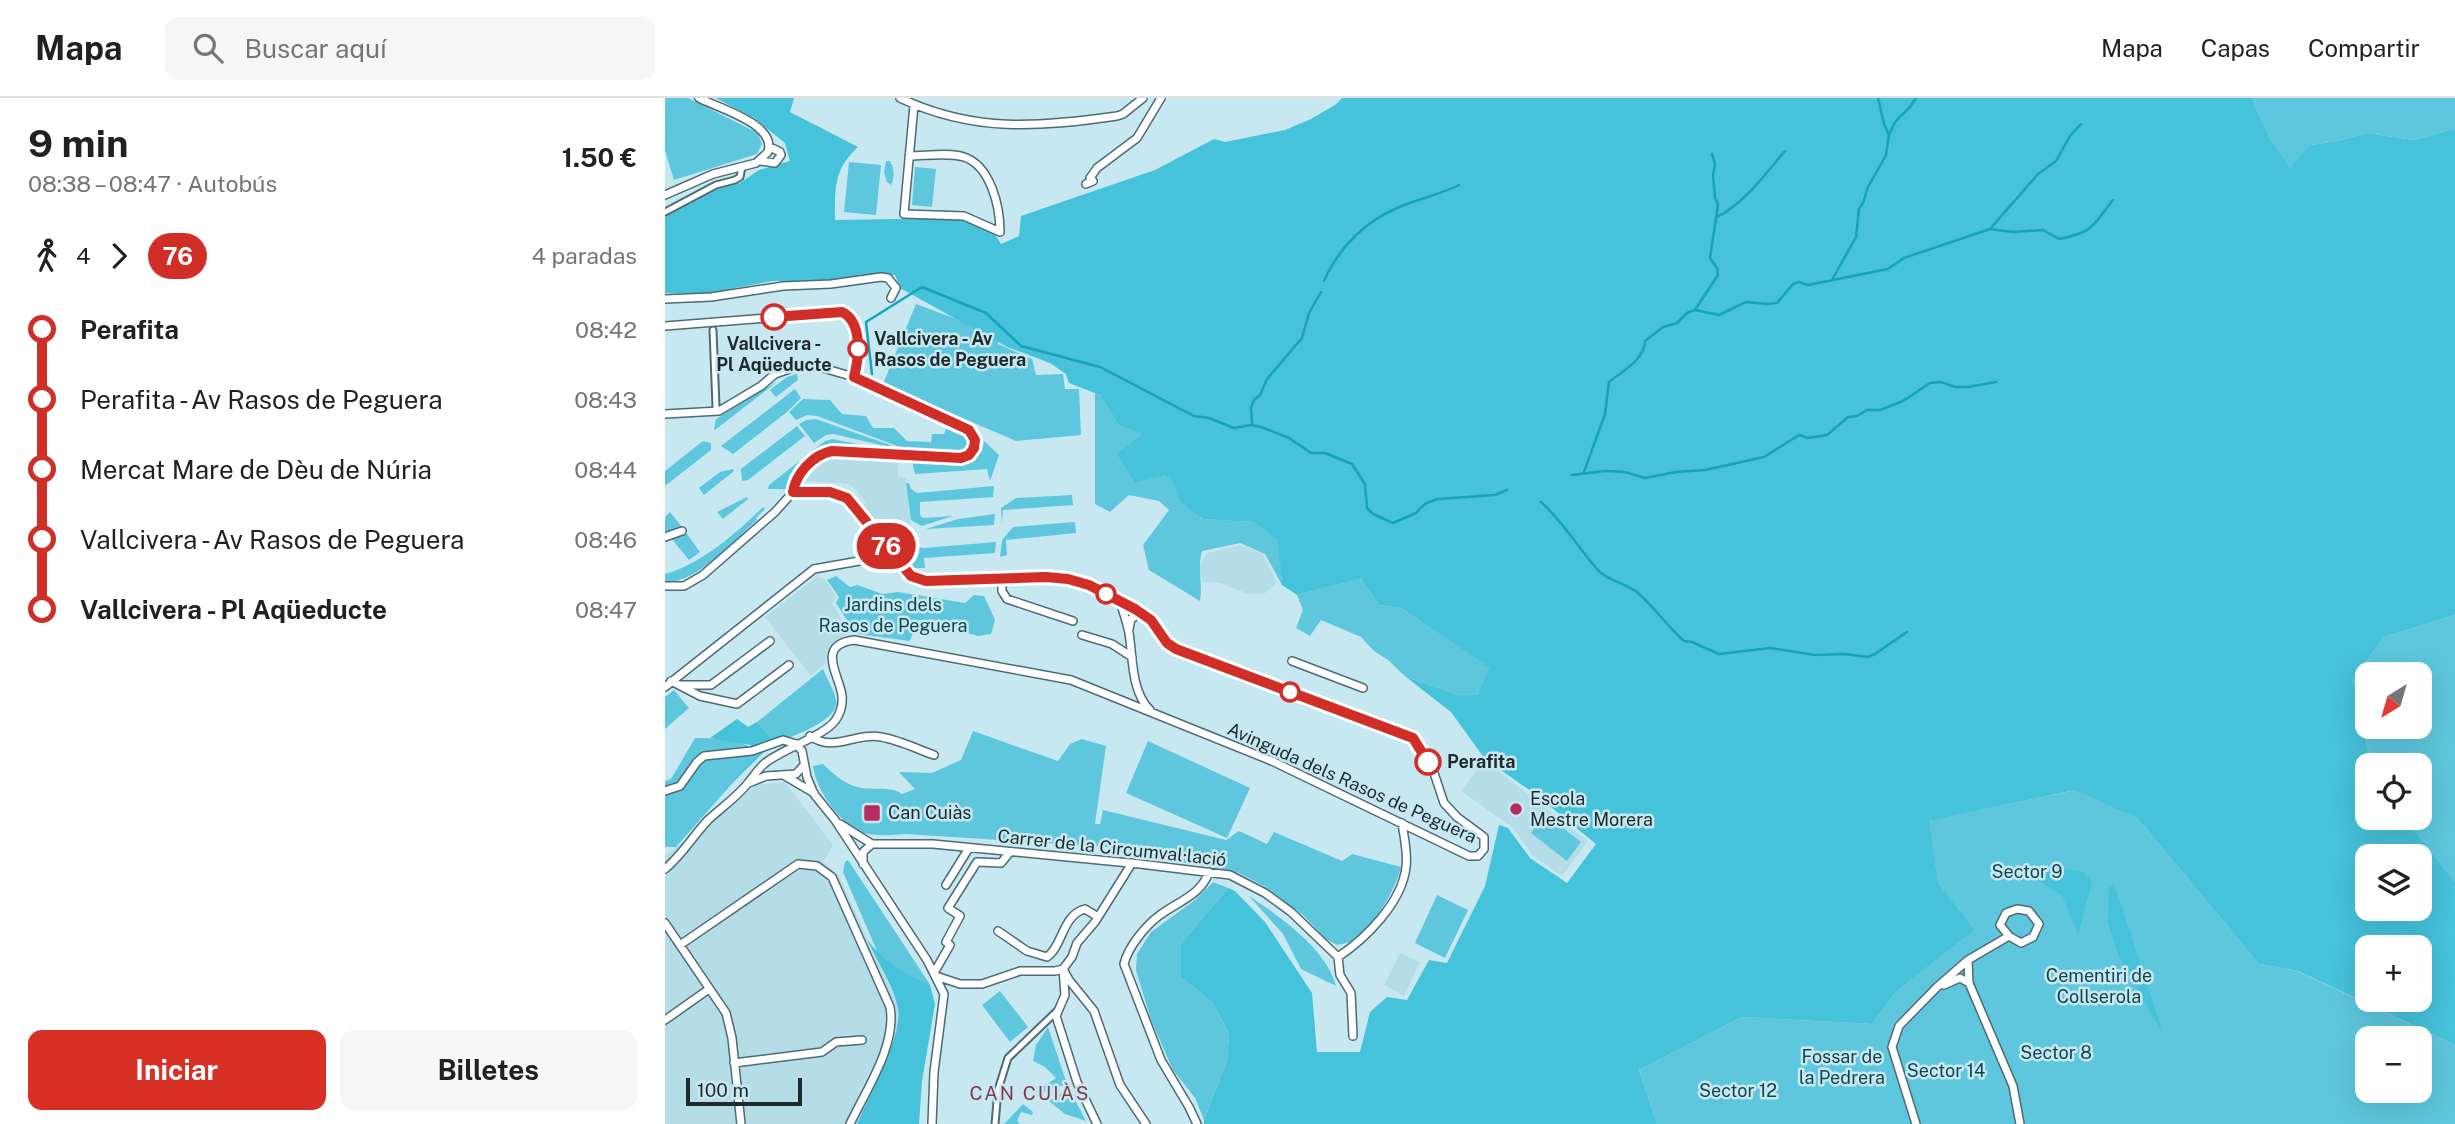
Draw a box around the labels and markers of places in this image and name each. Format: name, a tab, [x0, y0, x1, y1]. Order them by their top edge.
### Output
marker: Vallcivera - Pl Aqüeducte	[761, 304, 787, 330]
place label: Vallcivera - Av Rasos de Peguera	[874, 328, 1026, 370]
place label: Vallcivera - Pl Aqüeducte	[716, 333, 832, 375]
marker: Vallcivera - Av Rasos de Peguera	[848, 339, 868, 359]
unlabelled marker	[1096, 584, 1116, 604]
unlabelled marker	[1280, 682, 1300, 702]
marker: Perafita	[1415, 749, 1441, 775]
place label: Perafita	[1447, 751, 1516, 772]
place label: Escola Mestre Morera	[1530, 788, 1653, 830]
marker: Escola Mestre Morera	[1508, 801, 1524, 817]
place label: Can Cuiàs	[888, 802, 971, 823]
marker: Can Cuiàs	[862, 803, 882, 823]

